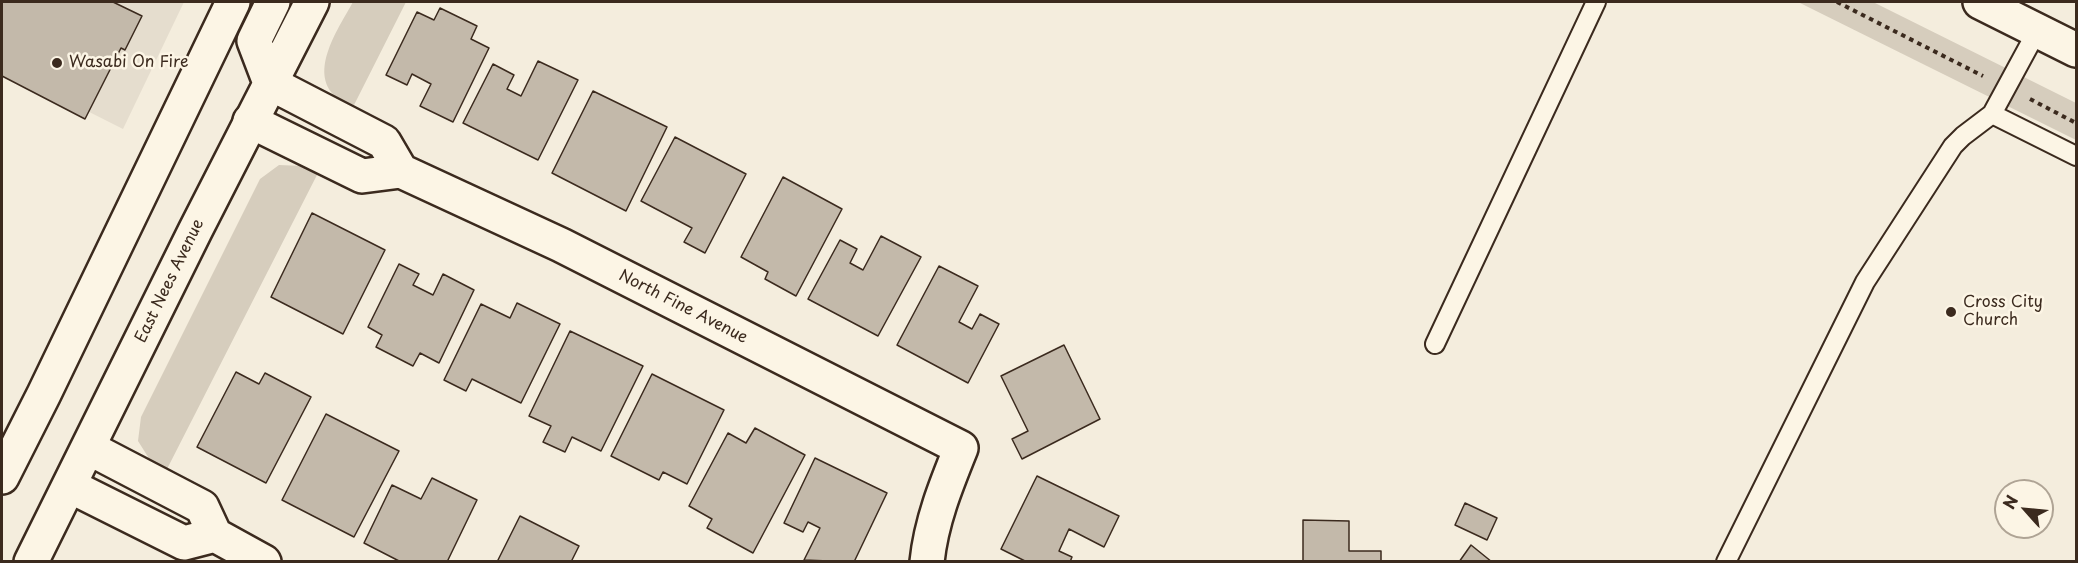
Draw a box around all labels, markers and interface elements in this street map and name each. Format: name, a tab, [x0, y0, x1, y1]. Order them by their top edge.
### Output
place label: Wasabi On Fire	[69, 53, 189, 73]
marker: Wasabi On Fire	[50, 56, 64, 70]
street label: East Nees Avenue	[132, 216, 208, 346]
street label: North Fine Avenue	[615, 266, 751, 348]
place label: Cross City Church	[1963, 293, 2043, 331]
marker: Cross City Church	[1944, 305, 1958, 319]
north arrow	[1994, 479, 2054, 539]
text: N	[1996, 491, 2023, 513]

